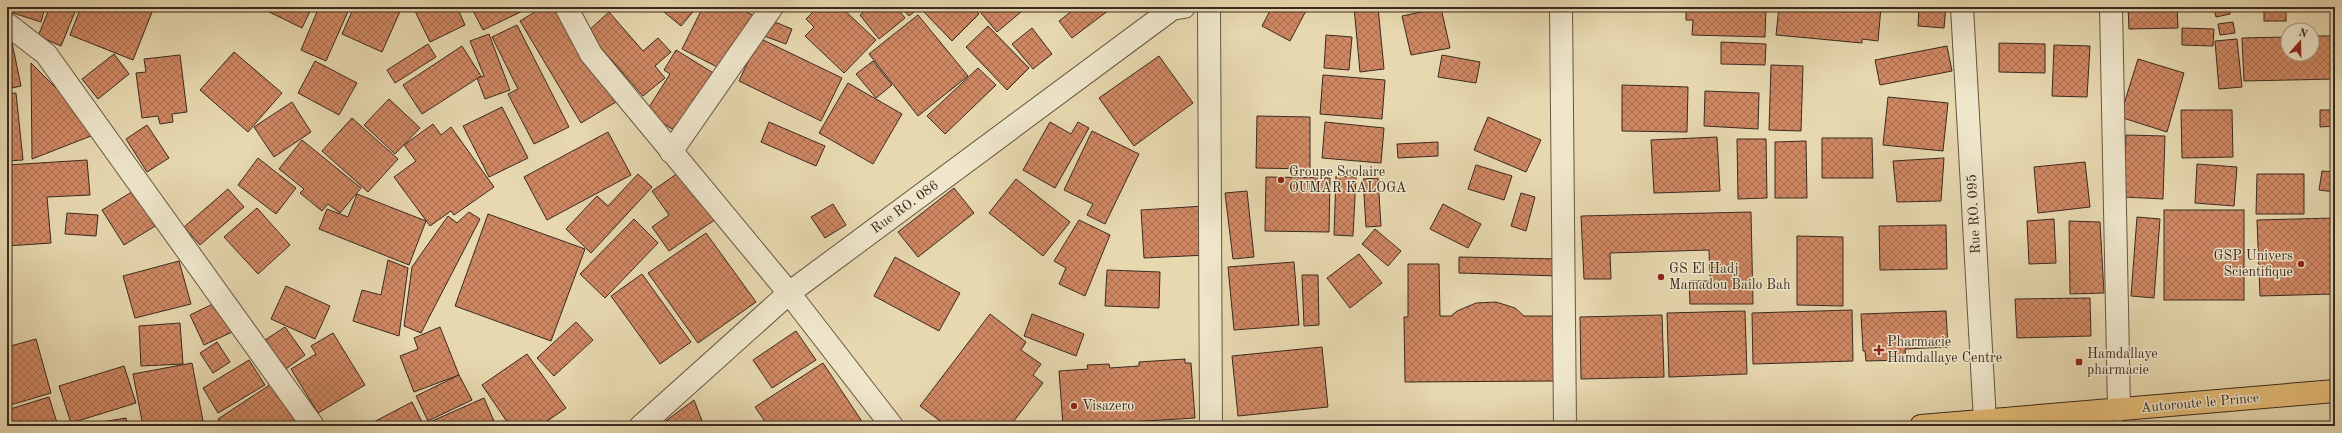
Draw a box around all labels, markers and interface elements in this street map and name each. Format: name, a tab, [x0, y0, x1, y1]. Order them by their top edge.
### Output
north arrow	[2280, 22, 2320, 62]
text: N	[2297, 27, 2309, 41]
place label: Groupe Scolaire OUMAR KALOGA	[1289, 165, 1407, 195]
street label: Rue RO. 095	[1965, 174, 1983, 254]
marker: Groupe Scolaire OUMAR KALOGA	[1276, 175, 1286, 185]
street label: Rue RO. 086	[869, 178, 941, 236]
place label: GSP Univers Scientifique	[2214, 249, 2293, 279]
marker: GSP Univers Scientifique	[2296, 259, 2306, 269]
place label: GS El Hadj Mamadou Bailo Bah	[1669, 262, 1791, 292]
marker: GS El Hadj Mamadou Bailo Bah	[1656, 272, 1666, 282]
place label: Pharmacie Hamdallaye Centre	[1887, 335, 2002, 365]
marker: Pharmacie Hamdallaye Centre	[1874, 345, 1884, 355]
place label: Hamdallaye pharmacie	[2087, 347, 2158, 377]
marker: Hamdallaye pharmacie	[2074, 357, 2084, 367]
street label: Autoroute le Prince	[2140, 391, 2260, 415]
place label: Visazero	[1082, 399, 1134, 413]
marker: Visazero	[1069, 401, 1079, 411]

